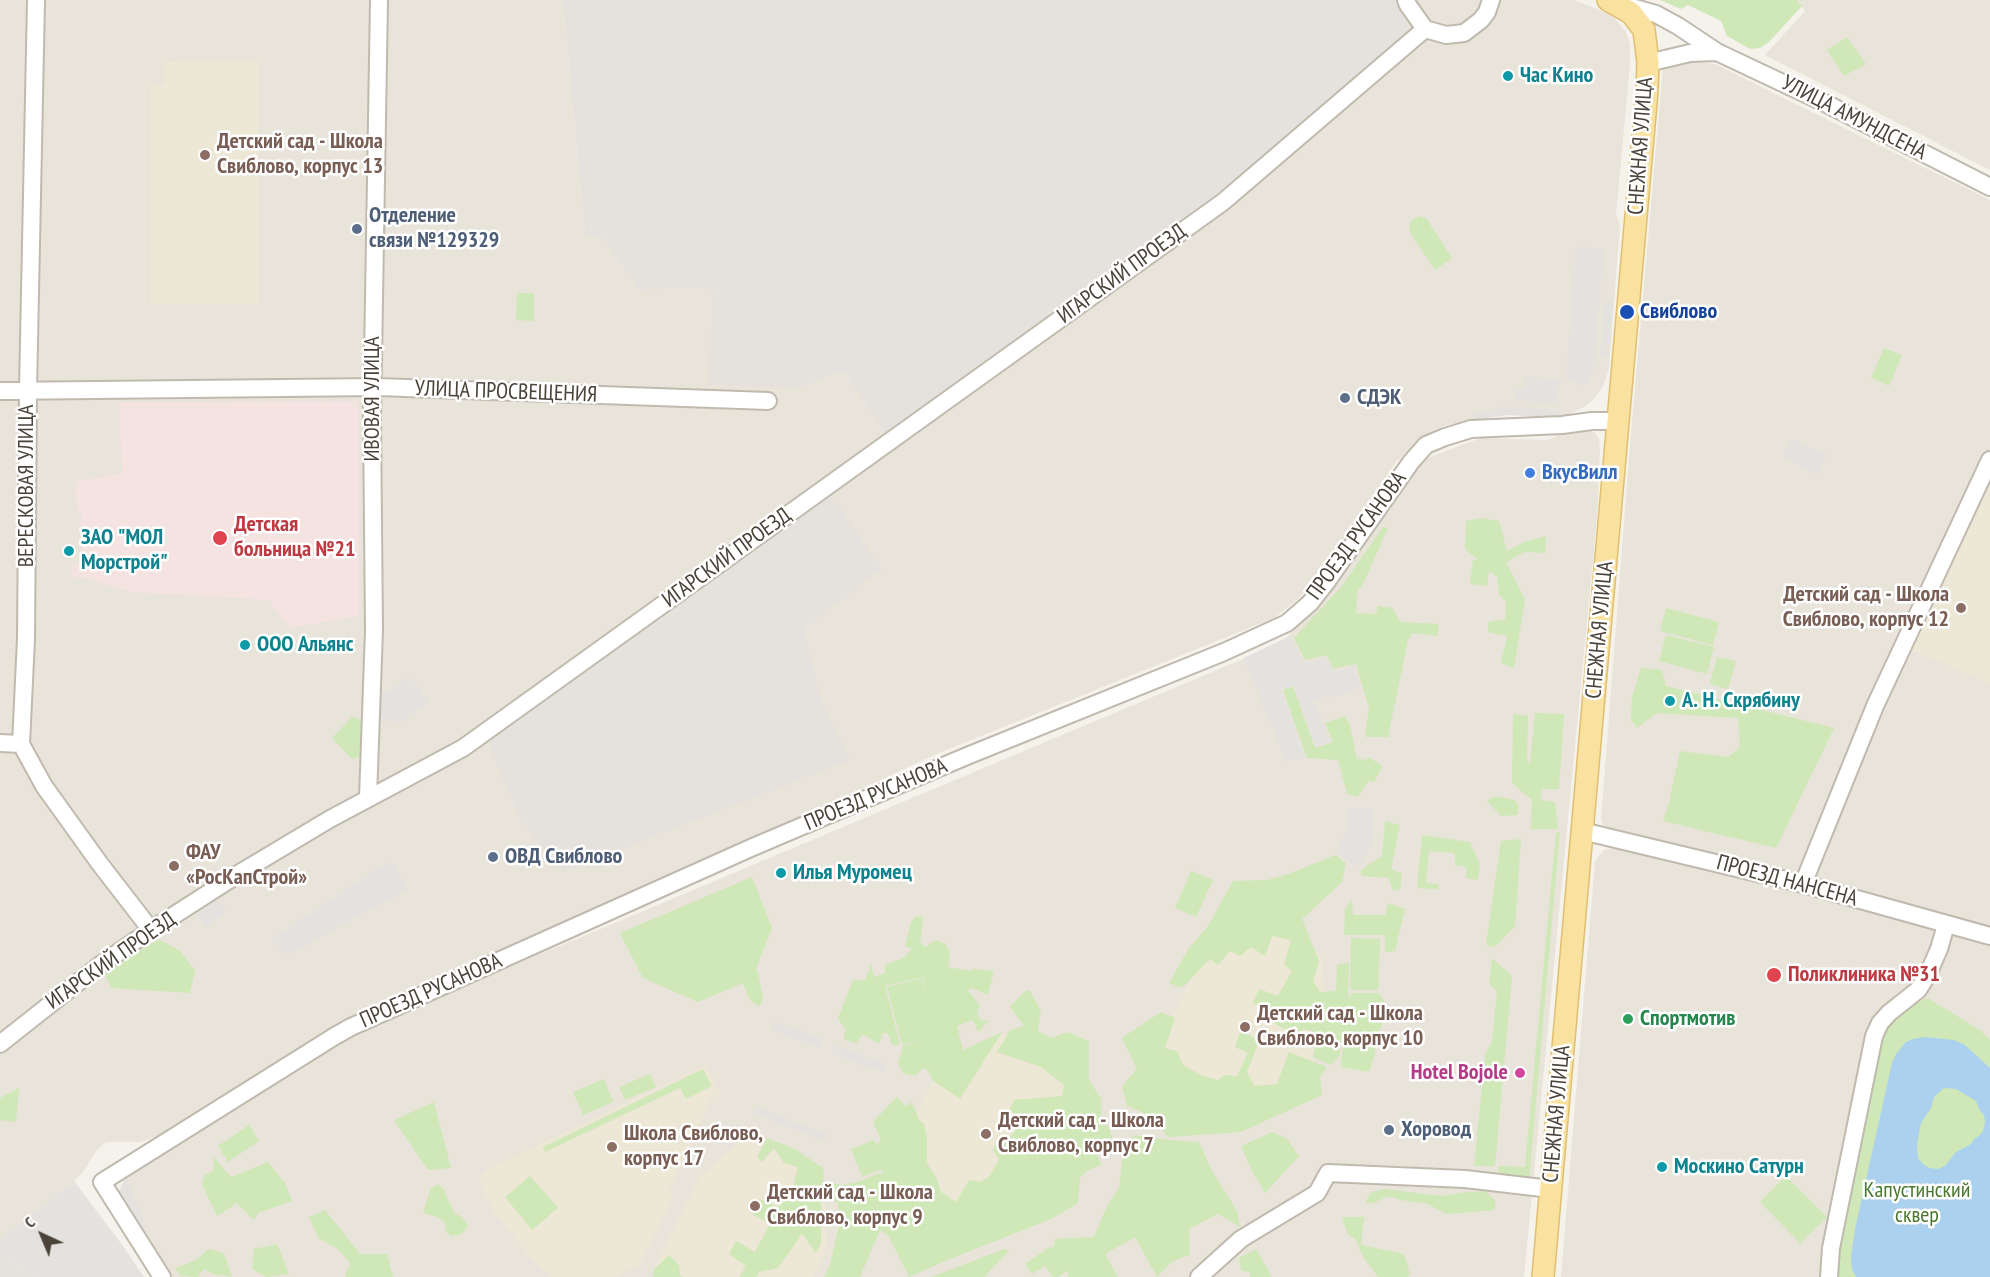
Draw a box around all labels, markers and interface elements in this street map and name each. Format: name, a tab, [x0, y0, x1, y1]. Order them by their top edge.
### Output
place label: Час Кино	[1520, 63, 1593, 89]
marker: Час Кино	[1501, 69, 1515, 83]
street label: УЛИЦА АМУНДСЕНА	[1777, 70, 1931, 166]
street label: СНЕЖНАЯ УЛИЦА	[1623, 76, 1659, 216]
place label: Детский сад - Школа Свиблово, корпус 13	[217, 129, 383, 180]
marker: Детский сад - Школа Свиблово, корпус 13	[198, 148, 212, 162]
place label: Отделение связи №129329	[369, 203, 499, 254]
street label: ИГАРСКИЙ ПРОЕЗД	[1053, 219, 1191, 329]
marker: Отделение связи №129329	[350, 222, 364, 236]
place label: Свиблово	[1640, 299, 1717, 325]
marker: Свиблово	[1618, 303, 1636, 321]
street label: ИВОВАЯ УЛИЦА	[360, 336, 386, 462]
street label: УЛИЦА ПРОСВЕЩЕНИЯ	[414, 376, 598, 408]
place label: СДЭК	[1357, 385, 1401, 411]
marker: СДЭК	[1338, 391, 1352, 405]
street label: ВЕРЕСКОВАЯ УЛИЦА	[14, 405, 40, 567]
place label: ВкусВилл	[1542, 460, 1618, 486]
marker: ВкусВилл	[1523, 466, 1537, 480]
street label: ПРОЕЗД РУСАНОВА	[1302, 467, 1412, 605]
street label: ИГАРСКИЙ ПРОЕЗД	[658, 503, 796, 613]
place label: Детская больница №21	[234, 512, 356, 564]
place label: ЗАО "МОЛ Морстрой"	[81, 525, 168, 576]
marker: Детская больница №21	[211, 529, 229, 547]
marker: ЗАО "МОЛ Морстрой"	[62, 544, 76, 558]
street label: СНЕЖНАЯ УЛИЦА	[1581, 560, 1619, 700]
place label: Детский сад - Школа Свиблово, корпус 12	[1783, 582, 1949, 634]
marker: Детский сад - Школа Свиблово, корпус 12	[1954, 601, 1968, 615]
place label: ООО Альянс	[257, 632, 353, 658]
marker: ООО Альянс	[238, 638, 252, 652]
place label: А. Н. Скрябину	[1682, 688, 1800, 714]
marker: А. Н. Скрябину	[1663, 694, 1677, 708]
street label: ПРОЕЗД РУСАНОВА	[801, 753, 951, 837]
place label: ФАУ «РосКапСтрой»	[186, 840, 307, 891]
place label: ОВД Свиблово	[505, 844, 622, 870]
marker: ОВД Свиблово	[486, 850, 500, 864]
street label: ПРОЕЗД НАНСЕНА	[1714, 850, 1860, 912]
marker: ФАУ «РосКапСтрой»	[167, 859, 181, 873]
place label: Илья Муромец	[793, 860, 912, 886]
marker: Илья Муромец	[774, 866, 788, 880]
street label: ИГАРСКИЙ ПРОЕЗД	[41, 907, 181, 1015]
street label: ПРОЕЗД РУСАНОВА	[356, 948, 506, 1034]
place label: Поликлиника №31	[1788, 962, 1940, 988]
marker: Поликлиника №31	[1765, 966, 1783, 984]
place label: Детский сад - Школа Свиблово, корпус 10	[1257, 1001, 1423, 1052]
place label: Спортмотив	[1640, 1006, 1735, 1032]
marker: Спортмотив	[1621, 1012, 1635, 1026]
marker: Детский сад - Школа Свиблово, корпус 10	[1238, 1020, 1252, 1034]
street label: СНЕЖНАЯ УЛИЦА	[1538, 1044, 1576, 1184]
place label: Hotel Bojole	[1411, 1060, 1508, 1086]
marker: Hotel Bojole	[1513, 1066, 1527, 1080]
place label: Детский сад - Школа Свиблово, корпус 7	[998, 1108, 1164, 1160]
place label: Хоровод	[1401, 1117, 1471, 1143]
place label: Школа Свиблово, корпус 17	[624, 1121, 763, 1172]
marker: Хоровод	[1382, 1123, 1396, 1137]
marker: Детский сад - Школа Свиблово, корпус 7	[979, 1127, 993, 1141]
marker: Школа Свиблово, корпус 17	[605, 1140, 619, 1154]
place label: Москино Сатурн	[1674, 1154, 1804, 1180]
marker: Москино Сатурн	[1655, 1160, 1669, 1174]
park label: Капустинский сквер	[1864, 1178, 1970, 1230]
place label: Детский сад - Школа Свиблово, корпус 9	[767, 1180, 933, 1232]
marker: Детский сад - Школа Свиблово, корпус 9	[748, 1199, 762, 1213]
north arrow	[12, 1205, 72, 1265]
text: С	[20, 1212, 39, 1232]

